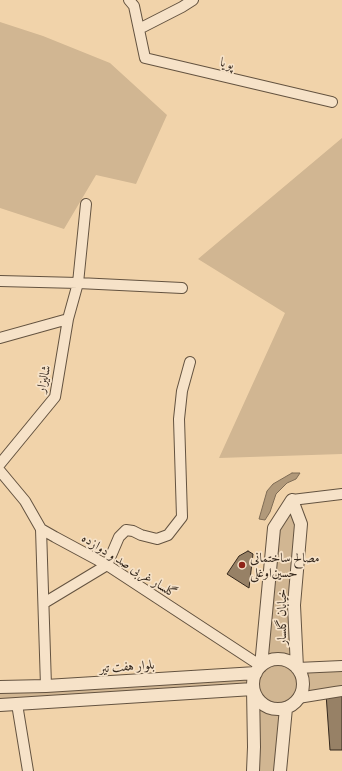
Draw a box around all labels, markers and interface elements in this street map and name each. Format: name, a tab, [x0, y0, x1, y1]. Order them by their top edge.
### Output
street label: پویا	[218, 55, 236, 73]
street label: شالیزار	[33, 364, 55, 394]
street label: گلسار غربی صد و دوازده	[79, 530, 179, 602]
place label: مصالح ساختمانی حسین‌اوغلی	[250, 550, 320, 581]
marker: مصالح ساختمانی حسین‌اوغلی	[237, 560, 247, 570]
street label: خیابان گلسار	[274, 589, 290, 645]
street label: بلوار هفت تیر	[99, 657, 155, 677]

